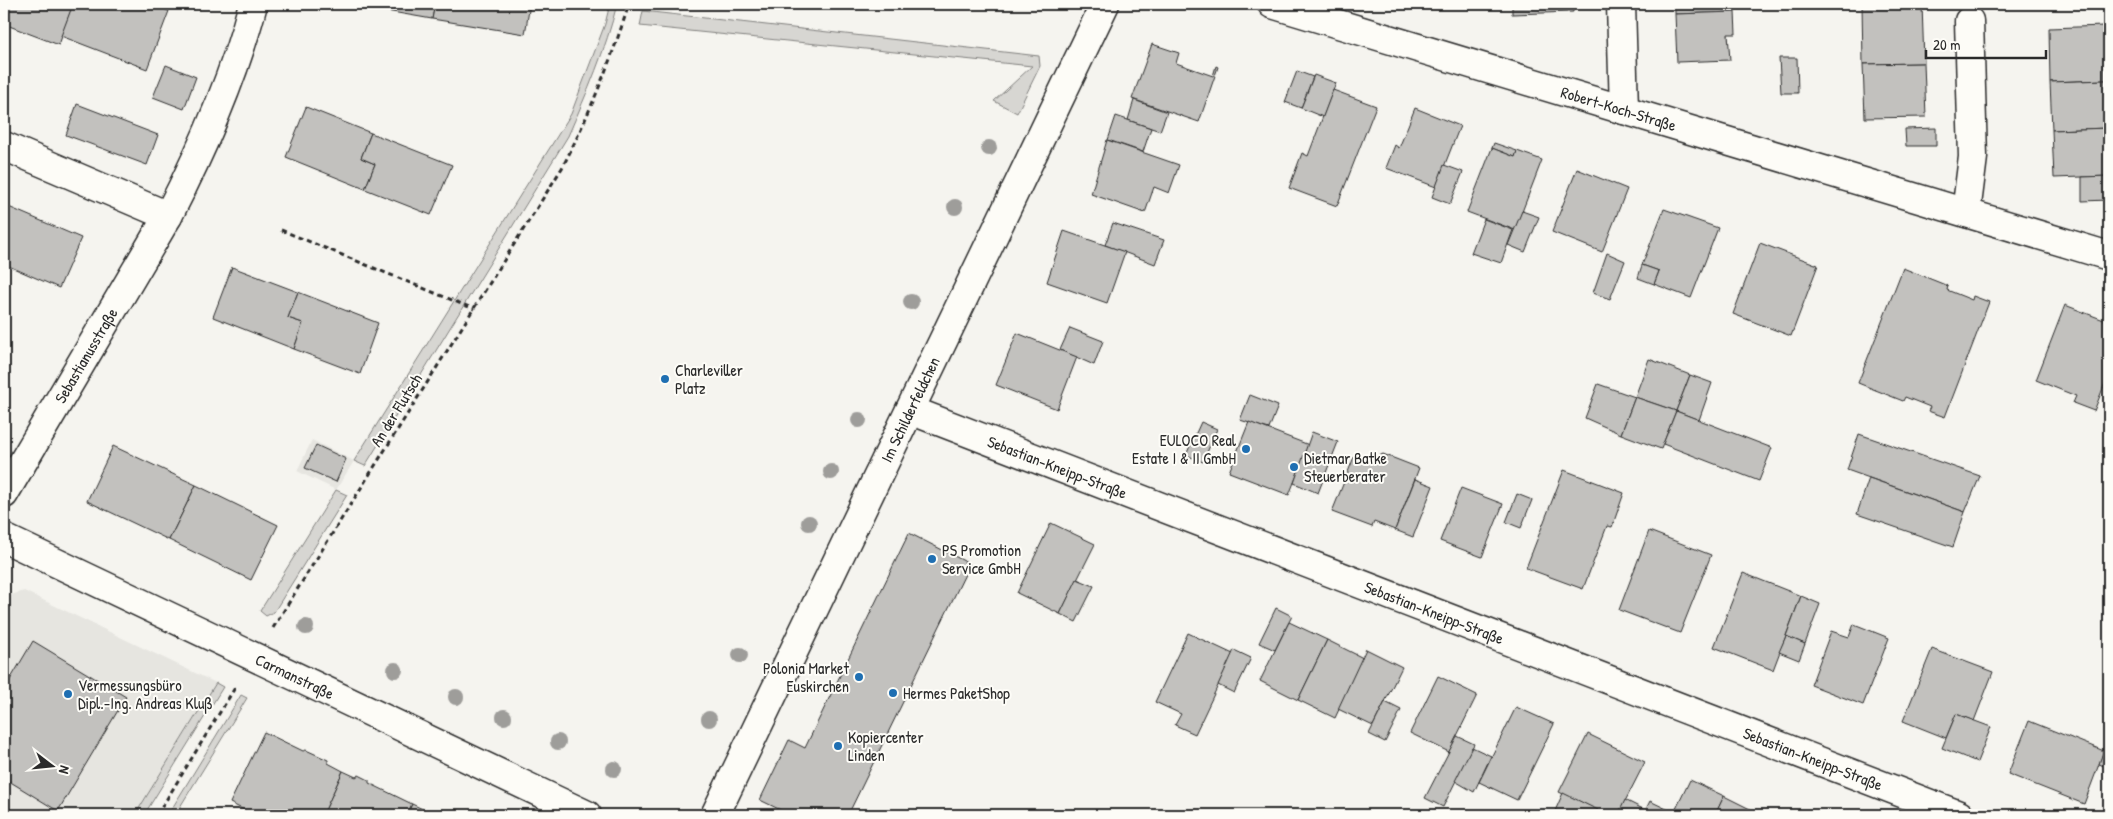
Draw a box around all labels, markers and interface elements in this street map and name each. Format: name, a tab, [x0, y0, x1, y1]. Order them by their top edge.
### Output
scale bar	[1926, 28, 2046, 60]
text: 20 m	[1933, 34, 1960, 55]
street label: Robert-Koch-Straße	[1558, 81, 1680, 136]
street label: Sebastianusstraße	[49, 303, 123, 407]
street label: Im Schilderfeldchen	[875, 353, 945, 466]
place label: Charleviller Platz	[675, 359, 743, 399]
street label: An der Flutsch	[365, 369, 427, 451]
marker: Charleviller Platz	[659, 373, 671, 385]
place label: EULOCO Real Estate I & II GmbH	[1132, 429, 1237, 469]
street label: Sebastian-Kneipp-Straße	[984, 430, 1131, 504]
marker: EULOCO Real Estate I & II GmbH	[1240, 443, 1252, 455]
place label: Dietmar Batke Steuerberater	[1304, 447, 1388, 487]
marker: Dietmar Batke Steuerberater	[1288, 461, 1300, 473]
place label: PS Promotion Service GmbH	[942, 539, 1021, 579]
marker: PS Promotion Service GmbH	[926, 553, 938, 565]
street label: Sebastian-Kneipp-Straße	[1361, 576, 1508, 650]
street label: Carmanstraße	[252, 648, 338, 705]
place label: Polonia Market Euskirchen	[763, 657, 849, 697]
marker: Polonia Market Euskirchen	[853, 671, 865, 683]
place label: Vermessungsbüro Dipl.-Ing. Andreas Kluß	[78, 674, 213, 714]
place label: Hermes PaketShop	[903, 682, 1010, 704]
marker: Hermes PaketShop	[887, 687, 899, 699]
marker: Vermessungsbüro Dipl.-Ing. Andreas Kluß	[62, 688, 74, 700]
street label: Sebastian-Kneipp-Straße	[1740, 722, 1887, 796]
place label: Kopiercenter Linden	[848, 726, 924, 766]
marker: Kopiercenter Linden	[832, 740, 844, 752]
north arrow	[28, 742, 78, 792]
text: N	[55, 764, 75, 776]

